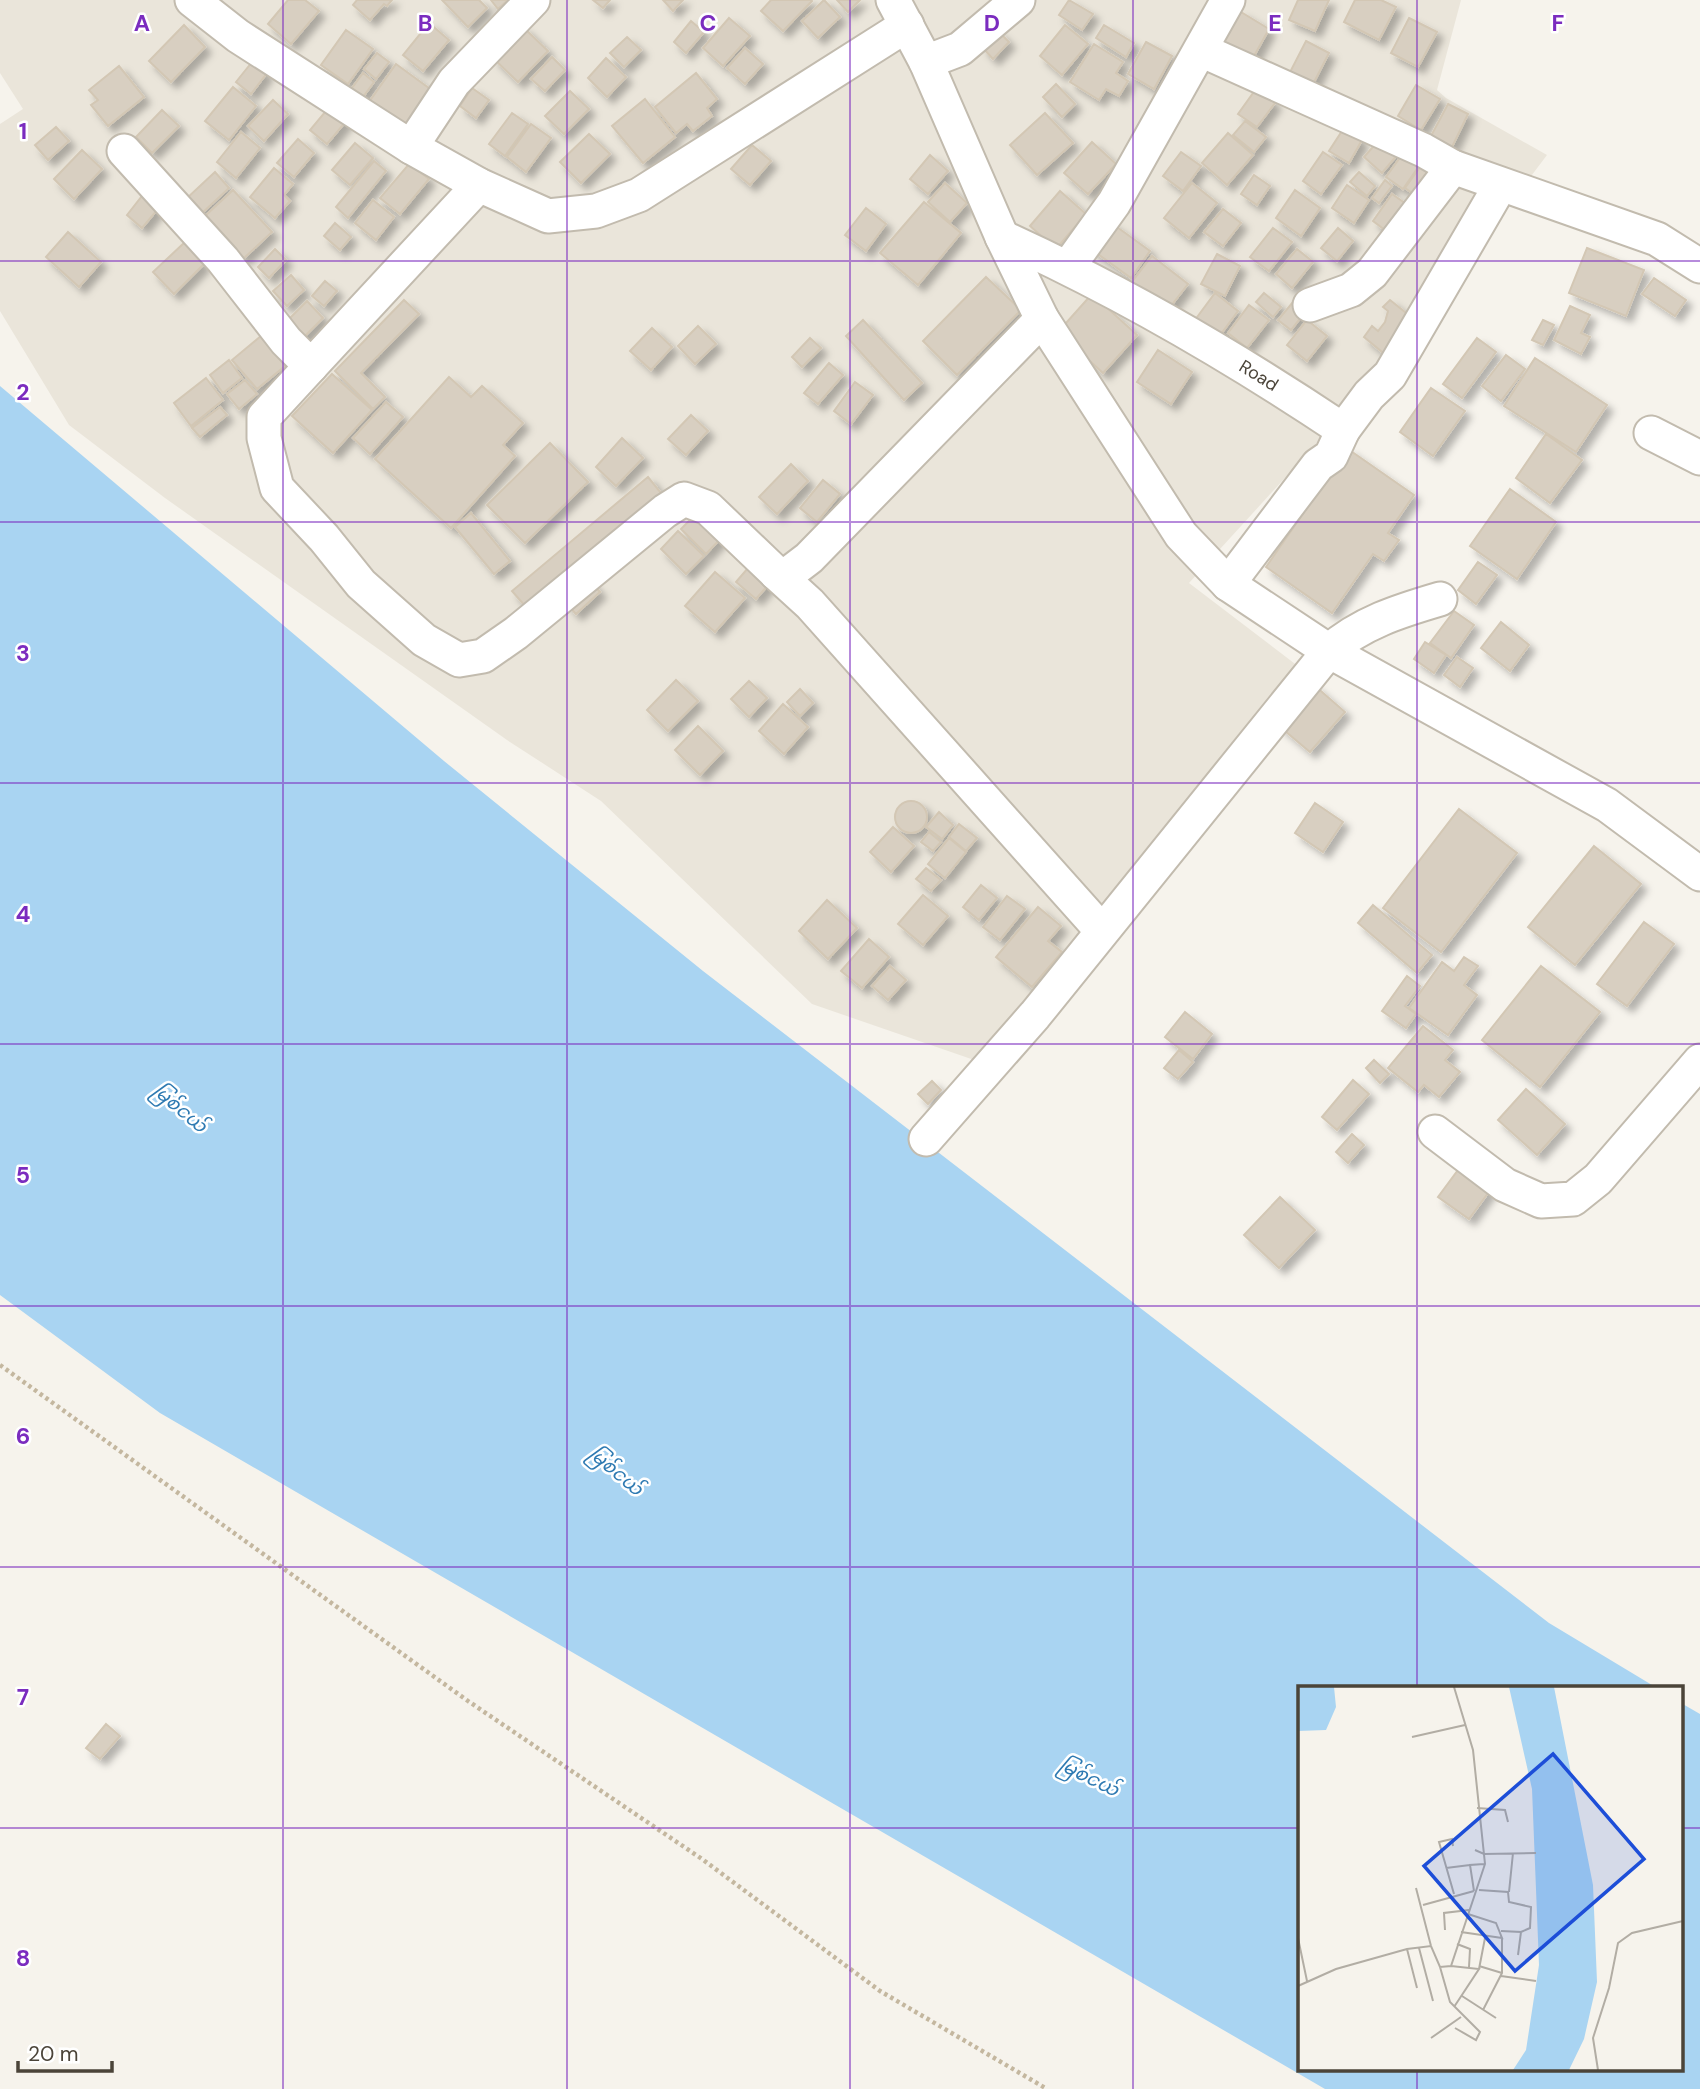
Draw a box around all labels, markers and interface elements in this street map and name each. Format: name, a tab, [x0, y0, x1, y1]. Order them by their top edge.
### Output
text: A	[134, 8, 150, 38]
text: B	[418, 8, 432, 38]
text: C	[700, 8, 716, 38]
text: D	[984, 8, 1000, 38]
text: E	[1268, 8, 1282, 38]
text: F	[1552, 8, 1565, 38]
text: 1	[19, 116, 27, 146]
street label: Road	[1235, 354, 1283, 397]
text: 2	[16, 377, 30, 407]
text: 3	[16, 638, 30, 668]
text: 4	[16, 899, 31, 929]
water label: မြစ်ငယ်	[146, 1077, 214, 1142]
text: 5	[16, 1160, 30, 1190]
text: 6	[16, 1421, 30, 1451]
water label: မြစ်ငယ်	[582, 1440, 650, 1505]
text: 7	[17, 1682, 29, 1712]
inset map	[1298, 1686, 1682, 2072]
water label: မြစ်ငယ်	[1054, 1751, 1125, 1806]
text: 8	[16, 1943, 30, 1973]
scale bar	[18, 2030, 112, 2074]
text: 20 m	[28, 2040, 79, 2068]

